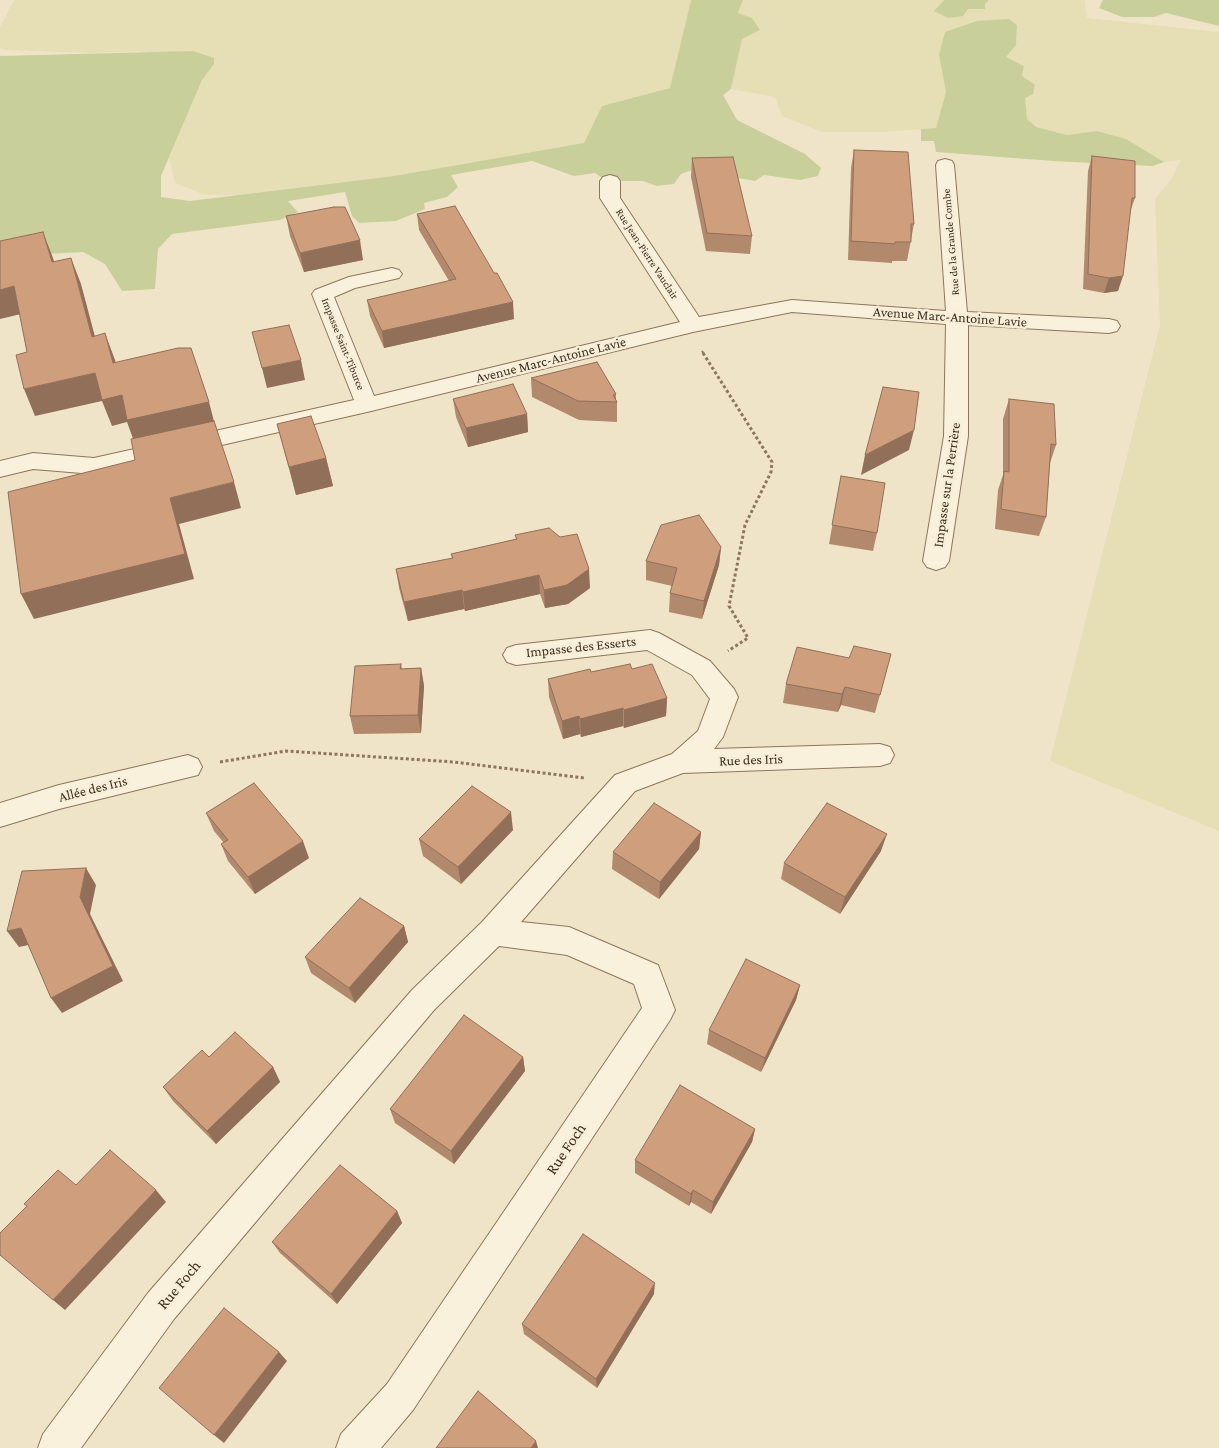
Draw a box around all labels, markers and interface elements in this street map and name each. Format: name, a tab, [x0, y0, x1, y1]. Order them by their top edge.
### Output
street label: Rue de la Grande Combe	[940, 188, 962, 296]
street label: Rue Jean-Pierre Vauclair	[613, 206, 681, 302]
street label: Impasse Saint-Tiburce	[318, 296, 368, 392]
street label: Avenue Marc-Antoine Lavie	[873, 303, 1027, 331]
street label: Avenue Marc-Antoine Lavie	[474, 333, 628, 387]
street label: Impasse sur la Perrière	[930, 421, 964, 549]
street label: Impasse des Esserts	[525, 633, 637, 661]
street label: Rue des Iris	[719, 750, 783, 770]
street label: Allée des Iris	[57, 772, 129, 806]
street label: Rue Foch	[542, 1120, 590, 1178]
street label: Rue Foch	[153, 1257, 205, 1313]

